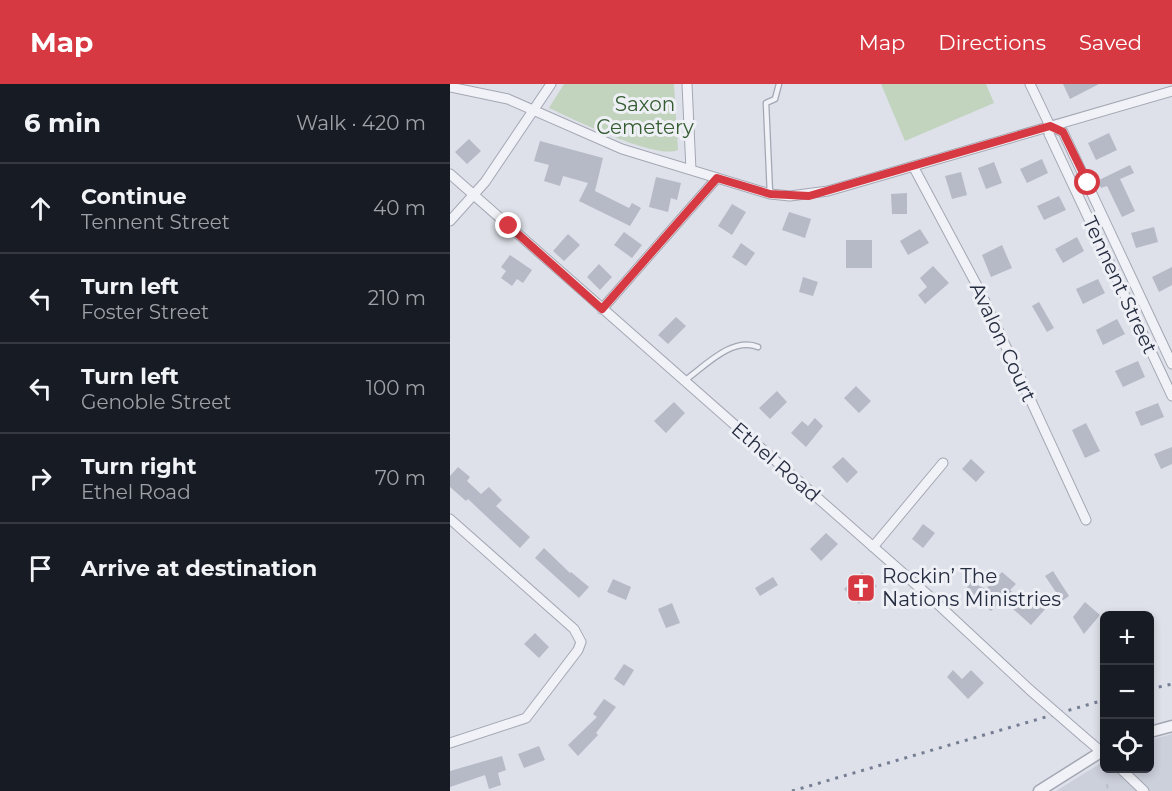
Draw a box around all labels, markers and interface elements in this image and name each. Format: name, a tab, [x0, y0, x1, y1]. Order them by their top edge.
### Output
text: Map	[30, 25, 93, 59]
text: Map	[859, 30, 905, 55]
text: Directions	[938, 30, 1046, 55]
text: Saved	[1079, 30, 1142, 55]
park label: Saxon Cemetery	[596, 92, 694, 139]
text: 6 min	[24, 107, 101, 139]
text: Walk · 420 m	[296, 111, 426, 135]
route start	[1074, 169, 1100, 195]
text: Continue	[81, 183, 187, 210]
icon: ahead	[24, 192, 57, 225]
text: 40 m	[373, 196, 426, 220]
text: Tennent Street	[81, 210, 230, 234]
route end	[495, 212, 521, 238]
street label: Tennent Street	[1078, 212, 1162, 358]
text: Turn left	[81, 273, 179, 300]
street label: Avalon Court	[965, 279, 1041, 405]
icon: left	[24, 282, 57, 315]
text: 210 m	[368, 286, 426, 310]
text: Foster Street	[81, 300, 209, 324]
text: Turn left	[81, 363, 179, 390]
icon: left	[24, 372, 57, 405]
text: 100 m	[366, 376, 426, 400]
text: Genoble Street	[81, 390, 231, 414]
street label: Ethel Road	[727, 417, 825, 507]
text: Turn right	[81, 453, 196, 480]
icon: right	[24, 462, 57, 495]
text: 70 m	[375, 466, 426, 490]
text: Ethel Road	[81, 480, 191, 504]
icon: arrive	[24, 552, 57, 585]
text: Arrive at destination	[81, 555, 317, 582]
place label: Rockin’ The Nations Ministries	[882, 564, 1061, 611]
church icon: Rockin’ The Nations Ministries	[845, 572, 877, 604]
map controls	[1100, 611, 1154, 773]
button: +	[1100, 611, 1154, 665]
button: −	[1100, 665, 1154, 719]
button: locate	[1100, 719, 1154, 773]

